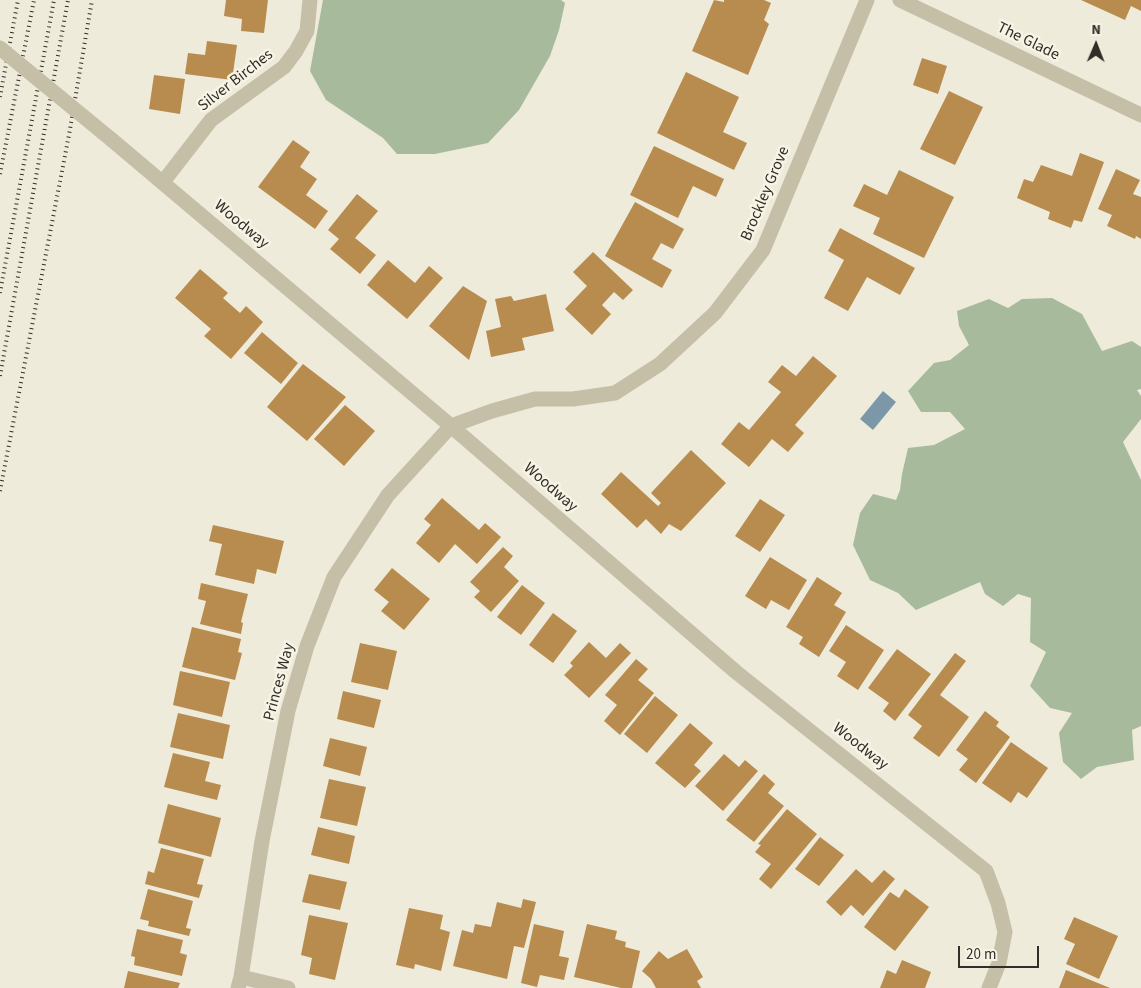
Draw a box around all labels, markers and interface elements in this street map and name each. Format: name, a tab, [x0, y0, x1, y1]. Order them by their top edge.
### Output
street label: The Glade	[994, 19, 1062, 65]
north arrow	[1071, 20, 1121, 70]
text: N	[1091, 20, 1101, 40]
street label: Silver Birches	[195, 46, 277, 116]
street label: Brockley Grove	[737, 144, 795, 244]
street label: Woodway	[210, 197, 272, 253]
street label: Woodway	[519, 459, 581, 517]
street label: Princes Way	[260, 641, 300, 723]
street label: Woodway	[828, 719, 892, 775]
scale bar	[961, 936, 1042, 968]
text: 20 m	[966, 944, 996, 965]

